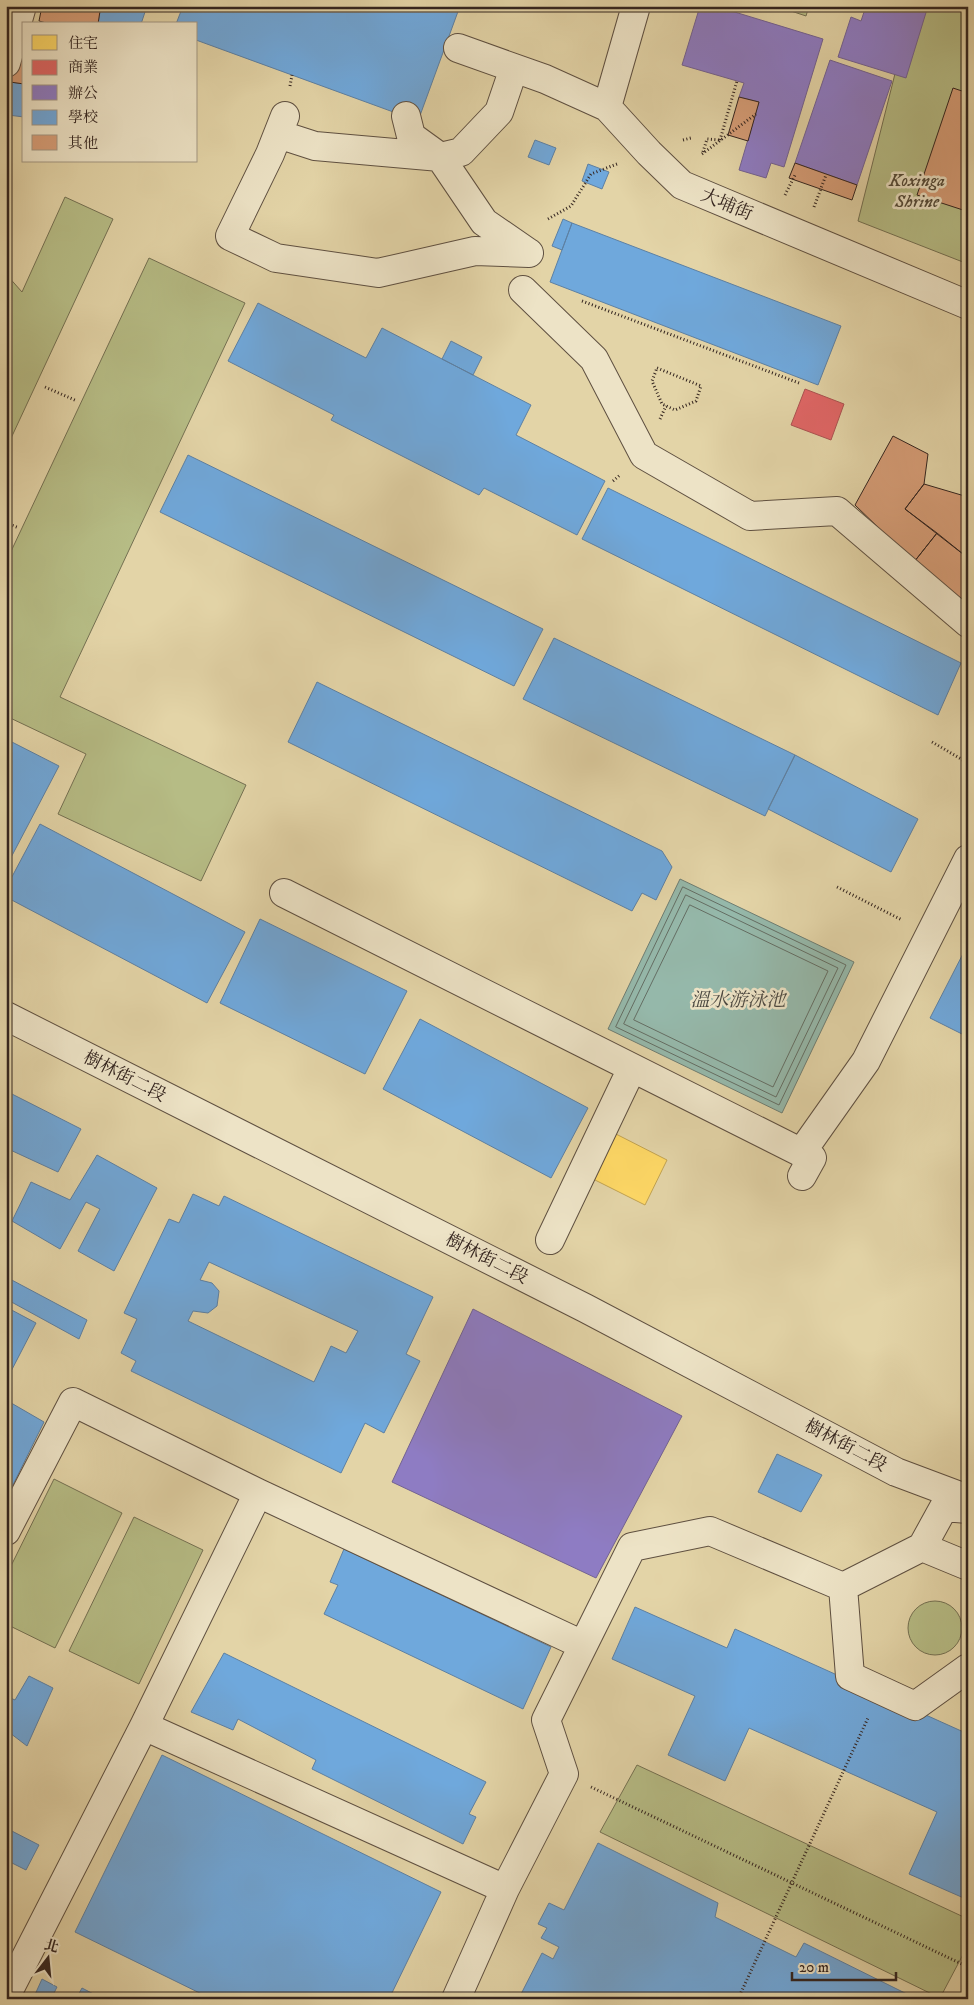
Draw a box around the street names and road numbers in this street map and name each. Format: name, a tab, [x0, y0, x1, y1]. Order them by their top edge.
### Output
street label: 大埔街	[697, 184, 756, 226]
street label: 樹林街二段	[79, 1047, 170, 1107]
street label: 樹林街二段	[441, 1229, 532, 1289]
street label: 樹林街二段	[801, 1415, 890, 1477]

